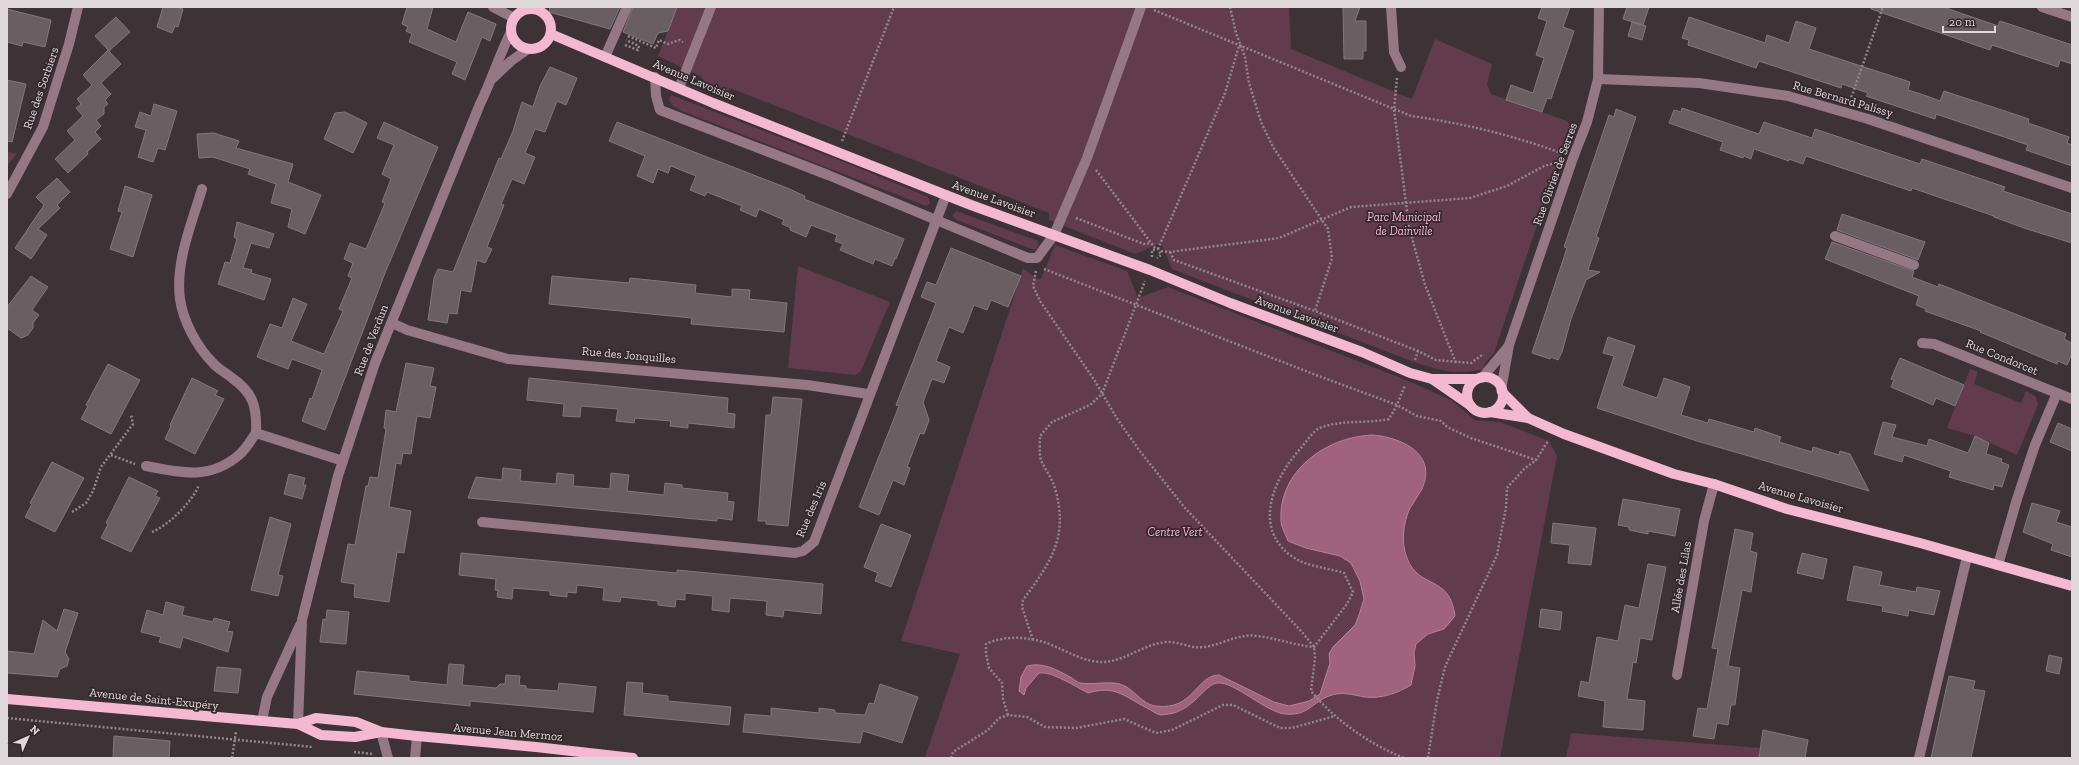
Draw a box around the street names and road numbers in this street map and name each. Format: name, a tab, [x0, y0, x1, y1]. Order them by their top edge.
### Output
street label: Rue des Sorbiers	[20, 45, 62, 131]
street label: Avenue Lavoisier	[651, 56, 737, 104]
street label: Rue Bernard Palissy	[1791, 78, 1895, 120]
street label: Rue Olivier de Serres	[1530, 121, 1580, 227]
street label: Avenue Lavoisier	[950, 177, 1038, 221]
street label: Avenue Lavoisier	[1253, 292, 1341, 336]
street label: Rue de Verdun	[351, 302, 391, 377]
street label: Rue Condorcet	[1964, 336, 2041, 378]
street label: Rue des Jonquilles	[581, 344, 677, 366]
street label: Avenue Lavoisier	[1757, 478, 1845, 516]
street label: Rue des Iris	[793, 479, 829, 539]
street label: Allée des Lilas	[1668, 540, 1694, 614]
street label: Avenue de Saint-Exupéry	[89, 685, 220, 713]
street label: Avenue Jean Mermoz	[453, 720, 564, 744]

